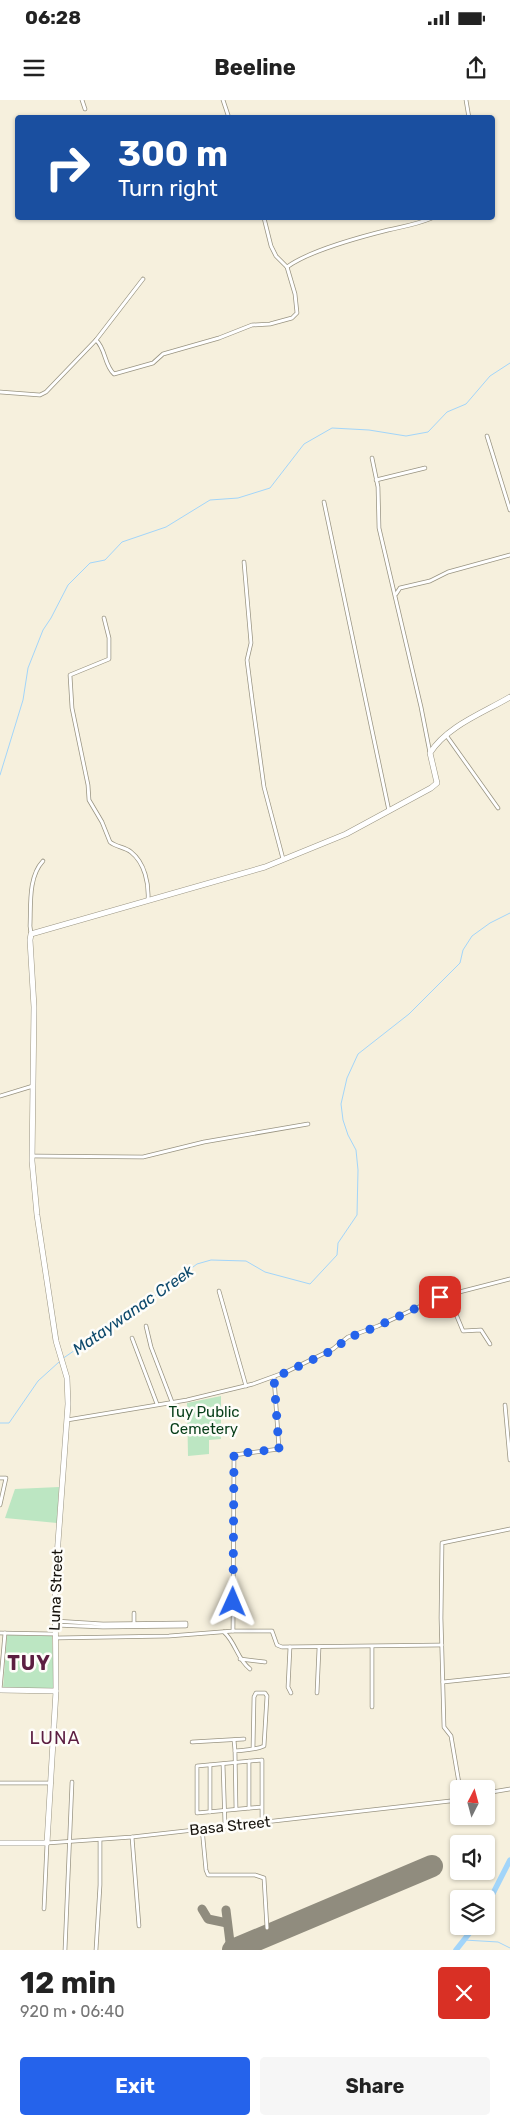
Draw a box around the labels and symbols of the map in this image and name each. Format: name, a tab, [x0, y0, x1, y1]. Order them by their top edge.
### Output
water label: Mataywanac Creek	[69, 1261, 198, 1359]
pin	[419, 1276, 461, 1318]
park label: Tuy Public Cemetery	[168, 1403, 240, 1438]
street label: Luna Street	[46, 1549, 66, 1631]
position arrow	[206, 1575, 258, 1627]
district label: TUY	[7, 1651, 51, 1675]
district label: LUNA	[29, 1727, 81, 1749]
north arrow	[450, 1780, 495, 1825]
street label: Basa Street	[189, 1813, 271, 1839]

